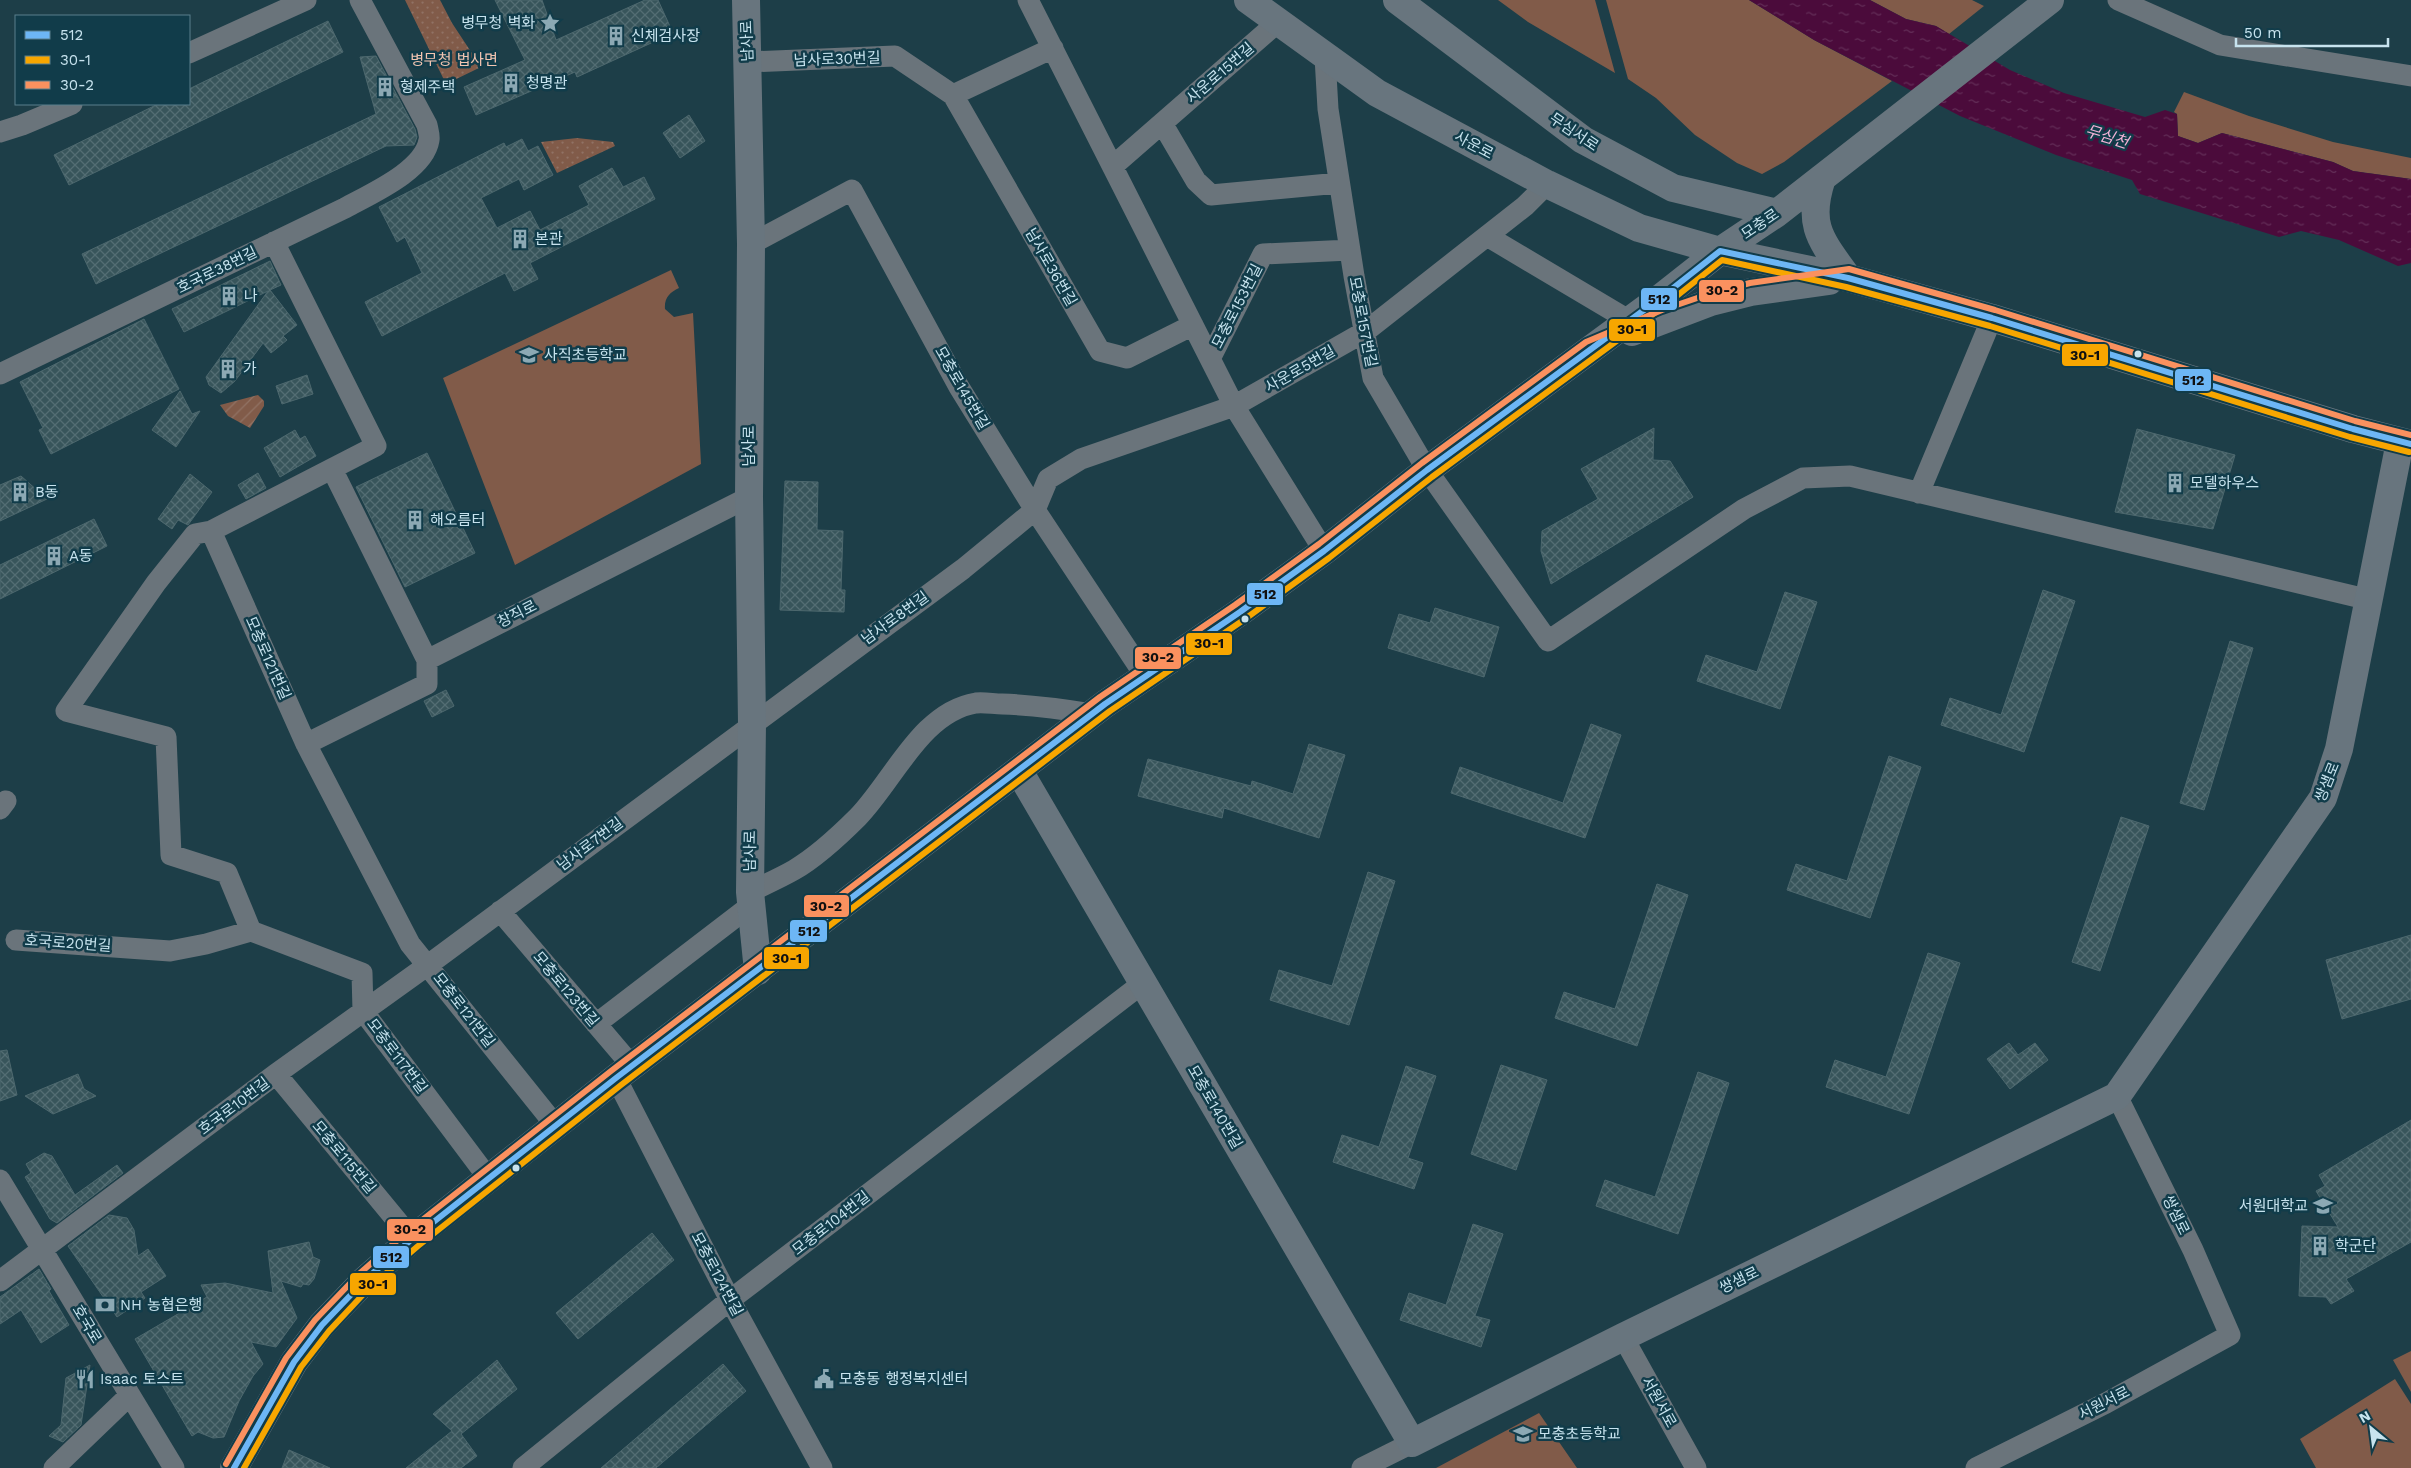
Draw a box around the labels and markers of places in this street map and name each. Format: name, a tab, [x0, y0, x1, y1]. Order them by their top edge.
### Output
place icon: 병무청 벽화	[539, 12, 561, 34]
place label: 병무청 벽화	[461, 14, 535, 32]
building icon: 신체검사장	[605, 25, 627, 47]
place label: 신체검사장	[631, 27, 700, 45]
building icon: 청명관	[500, 72, 522, 94]
place label: 청명관	[526, 74, 568, 92]
building icon: 형제주택	[374, 76, 396, 98]
place label: 형제주택	[400, 78, 455, 96]
building icon: 본관	[509, 228, 531, 250]
place label: 본관	[535, 230, 563, 248]
building icon: 나	[218, 285, 240, 307]
place label: 나	[244, 287, 258, 305]
school or university icon: 사직초등학교	[518, 344, 540, 366]
place label: 사직초등학교	[544, 346, 627, 364]
unlabelled marker	[2133, 349, 2143, 359]
building icon: 가	[217, 358, 239, 380]
place label: 가	[243, 360, 257, 378]
building icon: 모델하우스	[2164, 472, 2186, 494]
place label: 모델하우스	[2190, 474, 2259, 492]
building icon: B동	[9, 481, 31, 503]
place label: B동	[35, 483, 59, 501]
building icon: 해오름터	[404, 509, 426, 531]
place label: 해오름터	[430, 511, 485, 529]
building icon: A동	[43, 545, 65, 567]
place label: A동	[69, 547, 93, 565]
unlabelled marker	[1240, 614, 1250, 624]
unlabelled marker	[511, 1163, 521, 1173]
school or university icon: 서원대학교	[2312, 1195, 2334, 1217]
place label: 서원대학교	[2239, 1197, 2308, 1215]
building icon: 학군단	[2309, 1235, 2331, 1257]
place label: 학군단	[2335, 1237, 2377, 1255]
bank icon: NH 농협은행	[94, 1294, 116, 1316]
place label: NH 농협은행	[120, 1296, 202, 1314]
restaurant icon: Isaac 토스트	[74, 1368, 96, 1390]
public building icon: 모충동 행정복지센터	[813, 1368, 835, 1390]
place label: Isaac 토스트	[100, 1370, 184, 1388]
place label: 모충동 행정복지센터	[839, 1370, 968, 1388]
school or university icon: 모충초등학교	[1512, 1423, 1534, 1445]
place label: 모충초등학교	[1538, 1425, 1621, 1443]

